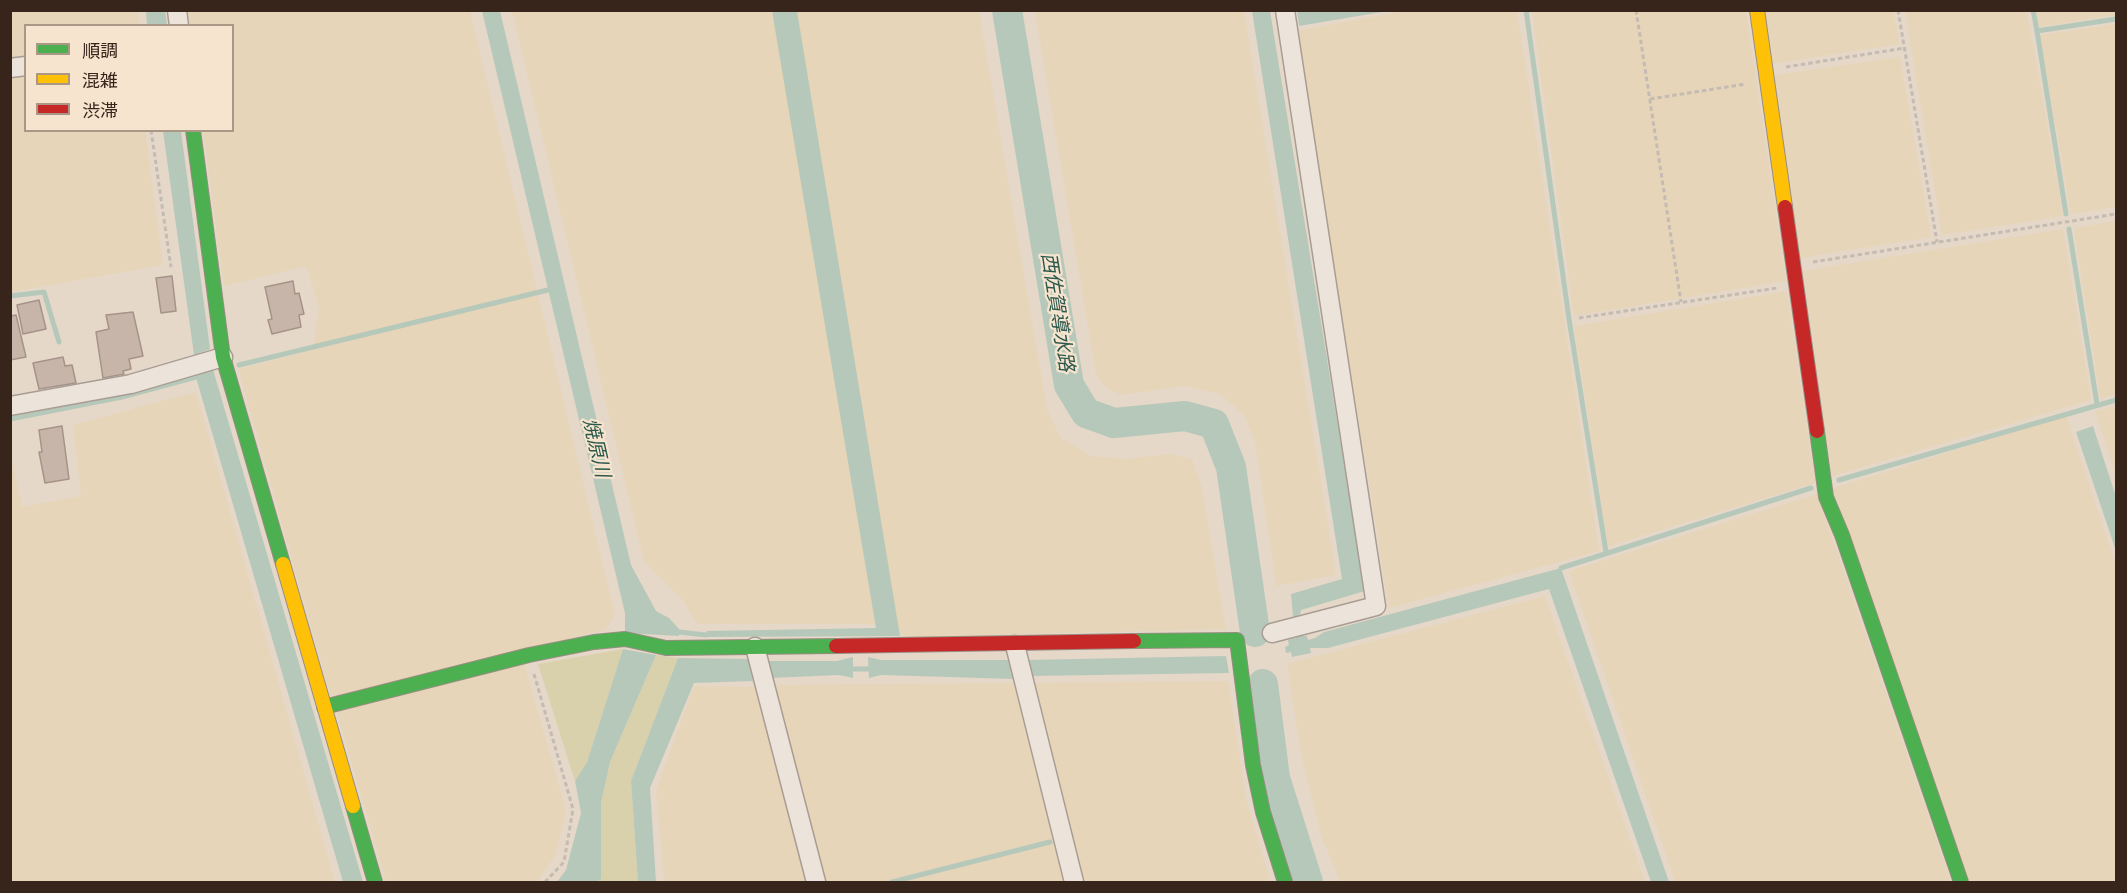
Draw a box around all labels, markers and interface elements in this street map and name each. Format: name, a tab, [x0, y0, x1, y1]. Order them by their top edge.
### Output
legend	[24, 24, 234, 132]
text: 順調	[82, 40, 118, 61]
text: 混雑	[82, 70, 118, 91]
text: 渋滞	[82, 100, 118, 121]
water label: 西佐賀導水路	[1036, 251, 1078, 373]
water label: 焼原川	[578, 416, 614, 480]

